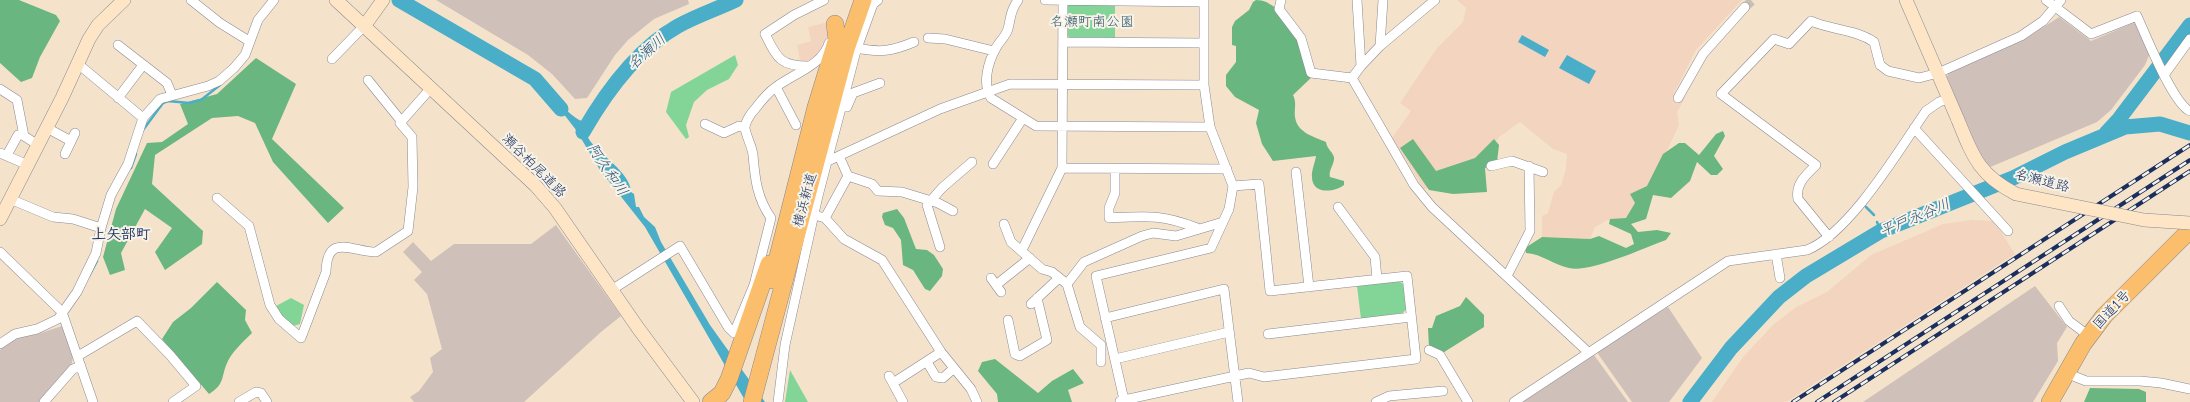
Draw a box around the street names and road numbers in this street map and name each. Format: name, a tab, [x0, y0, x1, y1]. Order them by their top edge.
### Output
street label: 瀬谷柏尾道路	[498, 130, 570, 202]
street label: 名瀬道路	[2013, 166, 2071, 196]
street label: 横浜新道	[790, 171, 820, 229]
street label: 国道1号	[2090, 287, 2134, 333]

